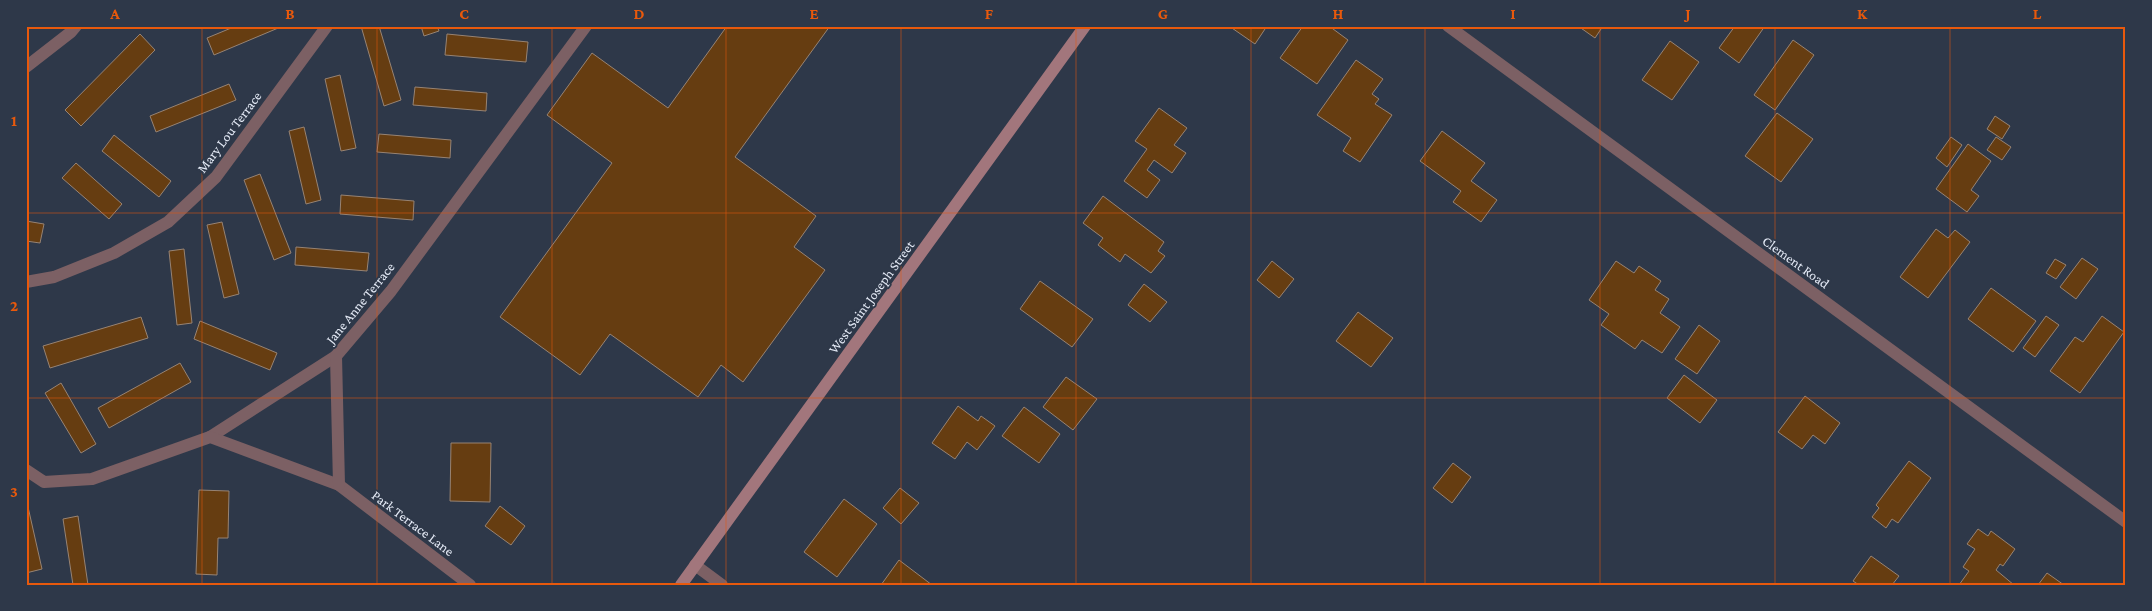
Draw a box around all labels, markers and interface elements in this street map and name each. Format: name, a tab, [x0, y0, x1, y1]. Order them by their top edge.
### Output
text: A	[109, 5, 120, 22]
text: B	[285, 5, 295, 22]
text: C	[459, 5, 469, 22]
text: D	[633, 5, 645, 22]
text: E	[809, 5, 819, 22]
text: F	[985, 5, 994, 22]
text: G	[1158, 5, 1168, 22]
text: H	[1333, 5, 1344, 22]
text: I	[1510, 5, 1516, 22]
text: J	[1683, 5, 1691, 22]
text: K	[1857, 5, 1868, 22]
text: L	[2033, 5, 2042, 22]
street label: Mary Lou Terrace	[193, 88, 265, 176]
text: 1	[11, 112, 17, 129]
street label: Clement Road	[1759, 232, 1833, 292]
street label: West Saint Joseph Street	[825, 237, 918, 357]
street label: Jane Anne Terrace	[321, 259, 398, 348]
text: 2	[10, 297, 18, 314]
text: 3	[10, 483, 18, 500]
street label: Park Terrace Lane	[369, 487, 457, 559]

